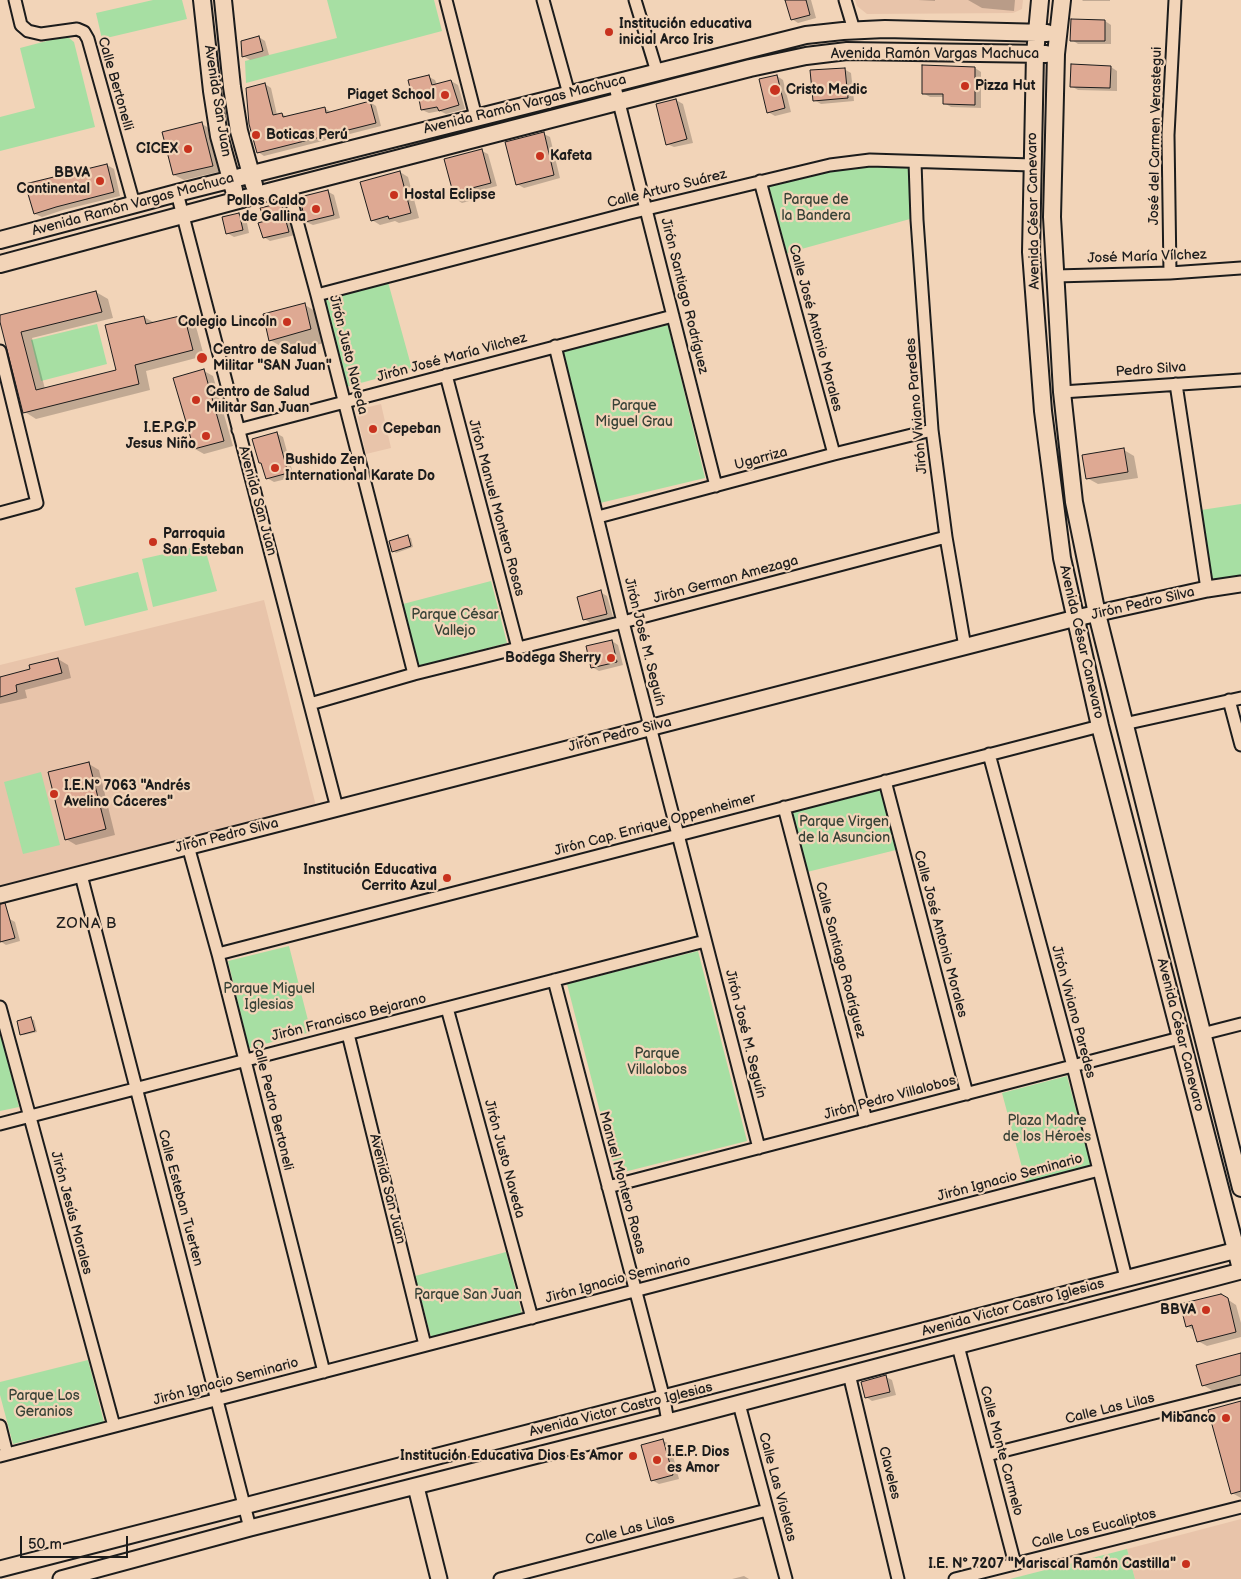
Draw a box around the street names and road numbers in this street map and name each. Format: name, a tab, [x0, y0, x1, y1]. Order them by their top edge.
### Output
street label: Calle Bertonelli	[94, 35, 136, 133]
street label: Avenida San Juan	[200, 44, 234, 158]
street label: Avenida Ramón Vargas Machuca	[831, 46, 1039, 62]
street label: José del Carmen Verastegui	[1146, 47, 1166, 225]
street label: Avenida Ramón Vargas Machuca	[422, 72, 628, 138]
street label: Avenida César Canevaro	[1024, 132, 1044, 290]
street label: Calle Arturo Suárez	[606, 166, 728, 212]
street label: Avenida Ramón Vargas Machuca	[30, 170, 236, 240]
street label: Jirón Santiago Rodríguez	[656, 216, 712, 376]
street label: Calle José Antonio Morales	[785, 243, 845, 413]
street label: José María Vílchez	[1087, 247, 1207, 267]
street label: Jirón Justo Naveda	[325, 294, 371, 416]
street label: Jirón José María Vilchez	[375, 330, 529, 386]
street label: Jirón Viviano Paredes	[903, 337, 931, 475]
street label: Pedro Silva	[1115, 359, 1187, 381]
street label: Jirón Manuel Montero Rosas	[464, 418, 528, 598]
street label: Avenida San Juan	[234, 444, 280, 558]
street label: Ugarriza	[733, 444, 789, 474]
street label: Jirón German Amezaga	[652, 553, 800, 607]
street label: Avenida César Canevaro	[1055, 564, 1107, 720]
street label: Jirón José M. Seguín	[620, 576, 668, 708]
street label: Jirón Pedro Silva	[1090, 584, 1196, 624]
street label: Jirón Pedro Silva	[567, 714, 673, 756]
street label: Jirón Cap. Enrique Oppenheimer	[552, 790, 758, 860]
street label: Jirón Pedro Silva	[174, 815, 280, 857]
street label: Calle José Antonio Morales	[910, 849, 970, 1019]
street label: Calle Santiago Rodríguez	[811, 880, 869, 1040]
street label: Jirón Viviano Paredes	[1047, 944, 1099, 1080]
street label: Avenida César Canevaro	[1153, 957, 1207, 1113]
street label: Jirón José M. Seguín	[721, 968, 769, 1100]
street label: Jirón Francisco Bejarano	[270, 991, 428, 1045]
street label: Calle Pedro Bertoneli	[248, 1038, 296, 1172]
street label: Jirón Pedro Villalobos	[822, 1072, 958, 1124]
street label: Jirón Justo Naveda	[480, 1098, 528, 1220]
street label: Manuel Montero Rosas	[595, 1110, 649, 1256]
street label: Calle Esteban Tuerten	[154, 1128, 206, 1268]
street label: Avenida San Juan	[365, 1132, 409, 1246]
street label: Jirón Jesús Morales	[46, 1150, 96, 1276]
street label: Jirón Ignacio Seminario	[936, 1151, 1084, 1205]
street label: Jirón Ignacio Seminario	[544, 1253, 692, 1307]
street label: Avenida Victor Castro Iglesias	[920, 1276, 1106, 1340]
street label: Jirón Ignacio Seminario	[152, 1355, 300, 1409]
street label: Avenida Victor Castro Iglesias	[528, 1379, 714, 1441]
street label: Calle Monte Carmelo	[976, 1384, 1026, 1518]
street label: Calle Las Lilas	[1064, 1390, 1156, 1428]
street label: Calle Las Violetas	[754, 1431, 800, 1543]
street label: Claveles	[874, 1445, 904, 1501]
street label: Calle Los Eucaliptos	[1030, 1505, 1158, 1553]
street label: Calle Las Lilas	[584, 1511, 676, 1549]

